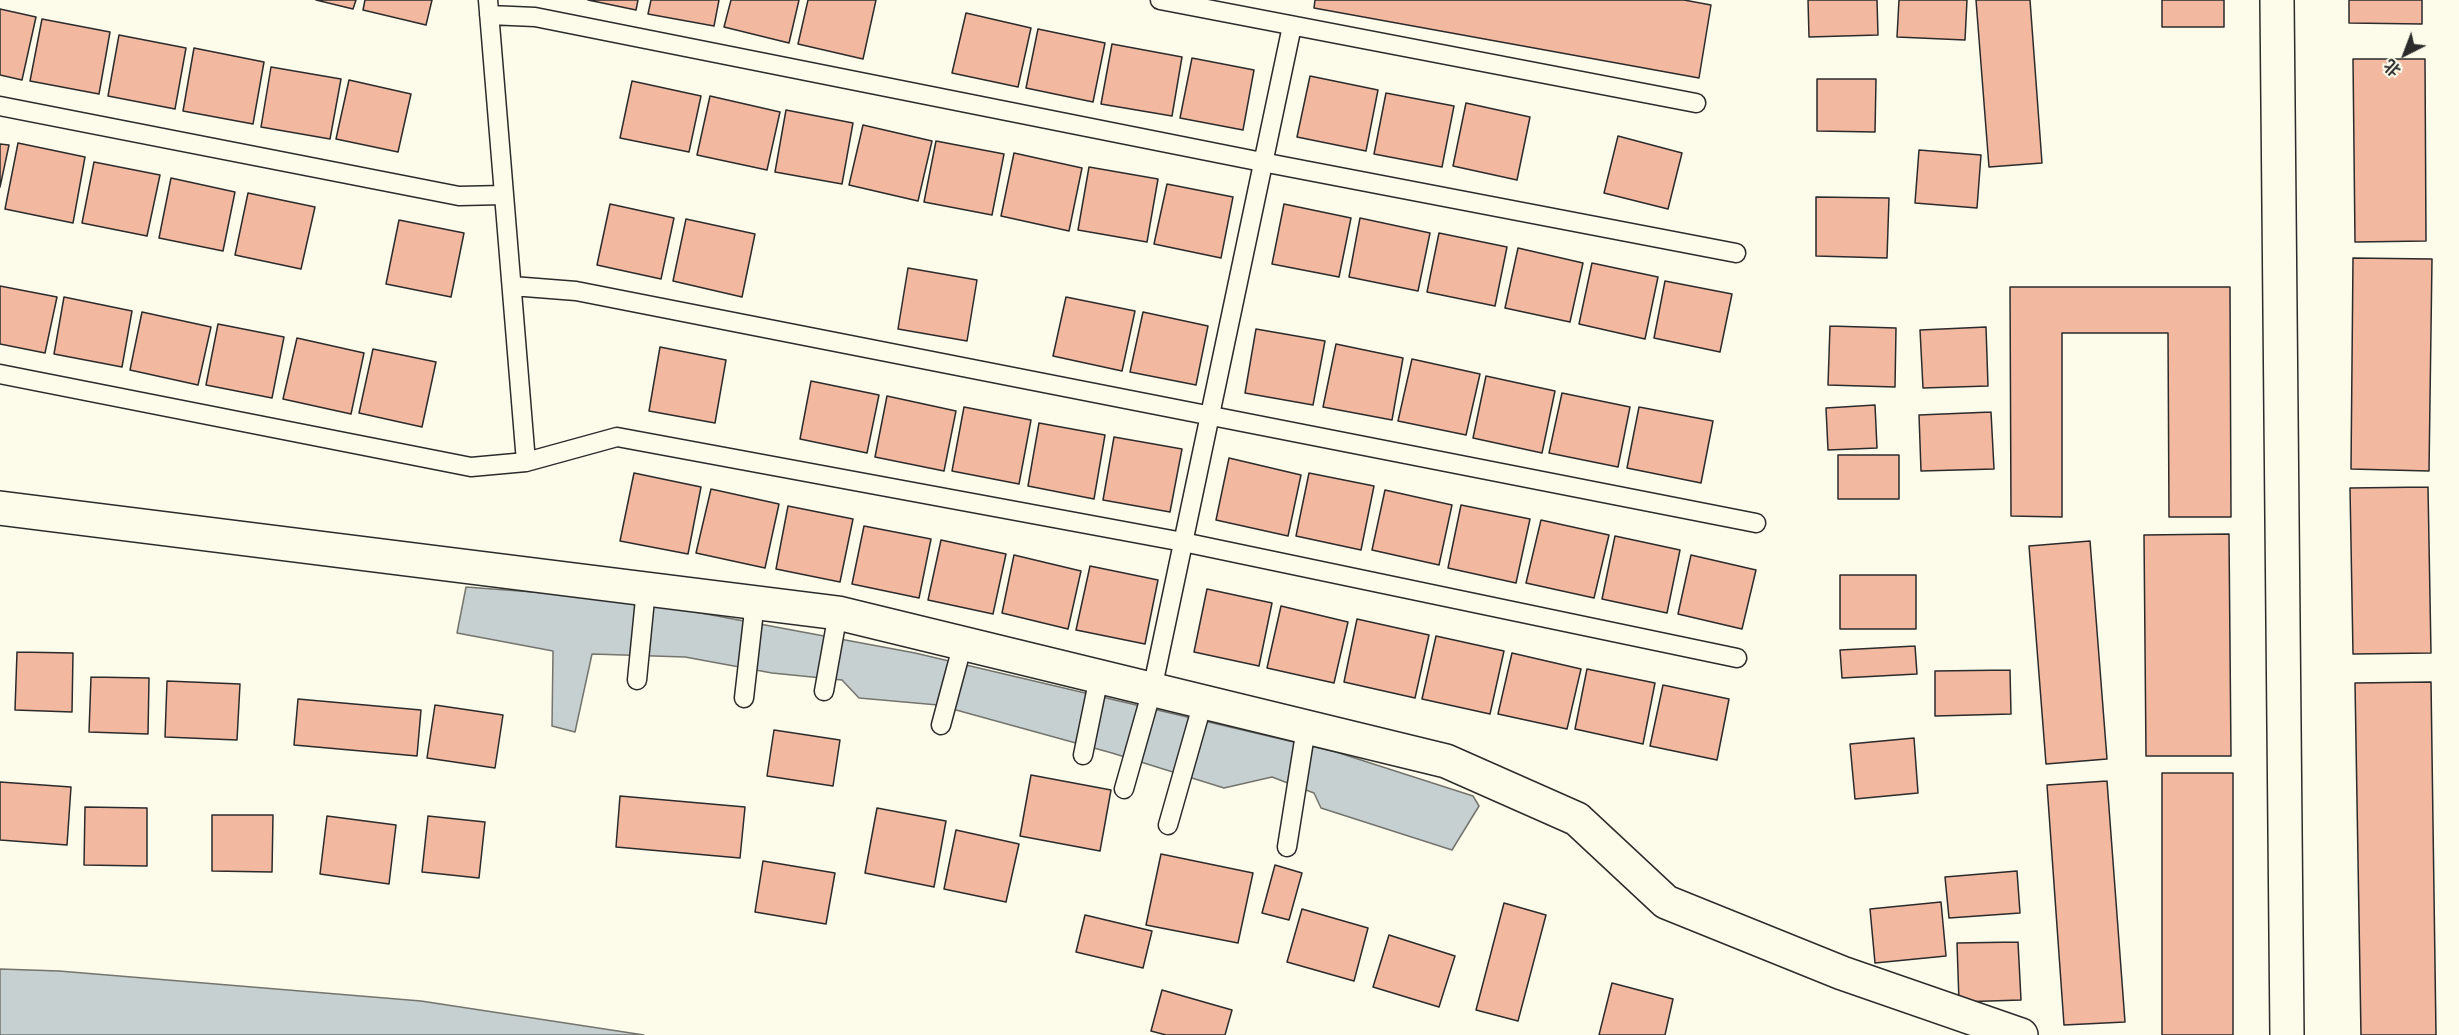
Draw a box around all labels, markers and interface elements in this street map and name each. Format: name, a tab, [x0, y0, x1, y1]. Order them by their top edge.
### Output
north arrow	[2375, 24, 2435, 84]
text: 北	[2380, 55, 2405, 80]

